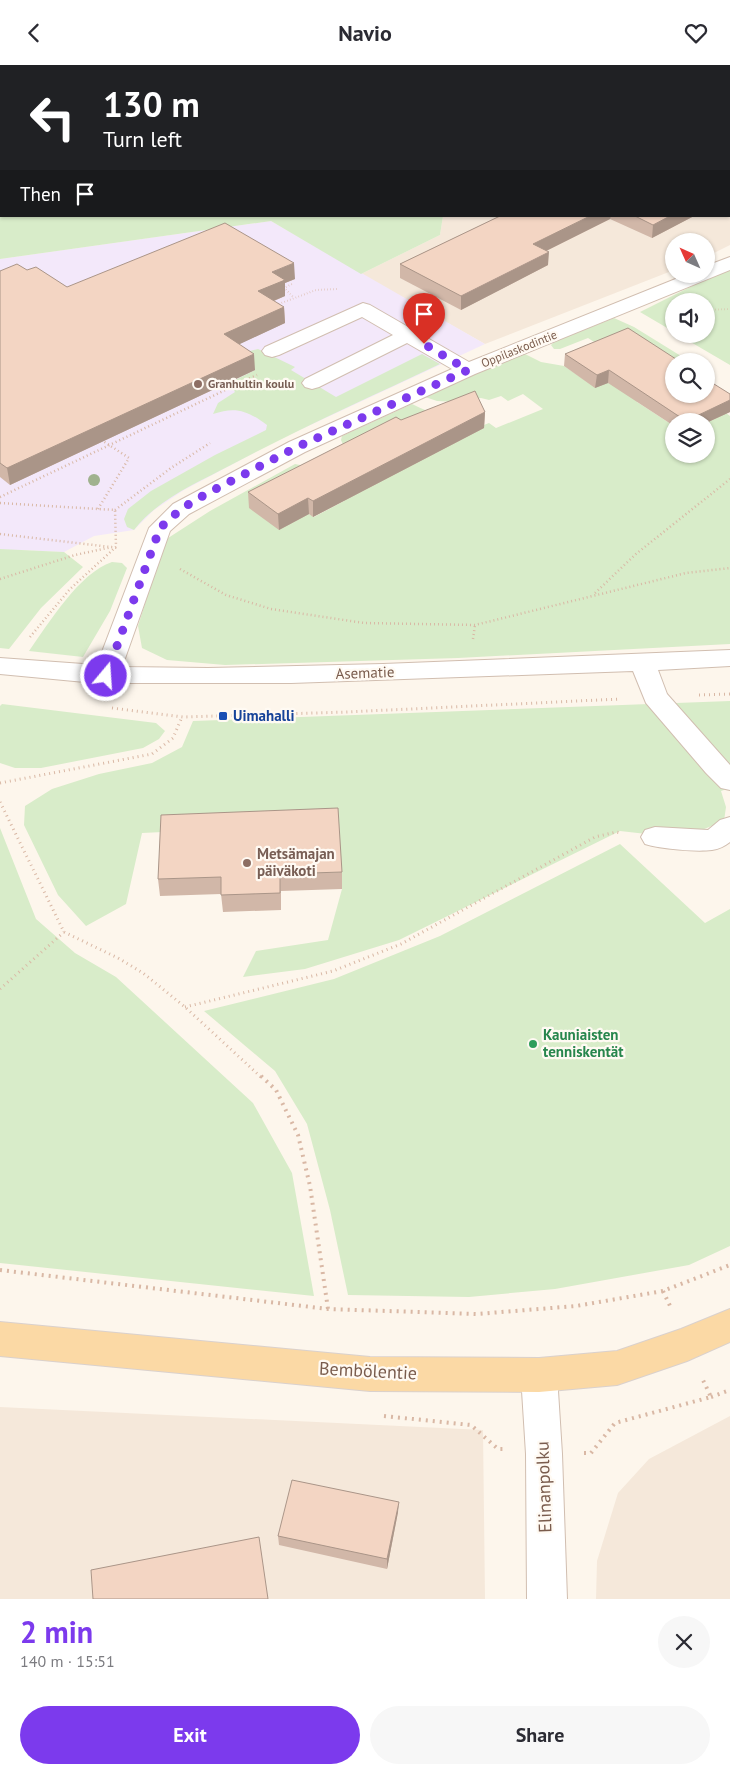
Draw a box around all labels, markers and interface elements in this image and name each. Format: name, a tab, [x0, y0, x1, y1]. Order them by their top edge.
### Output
icon: back	[20, 19, 48, 47]
text: Navio	[338, 19, 392, 47]
icon: heart	[682, 19, 710, 47]
text: 130 m	[103, 81, 200, 127]
icon: left	[20, 85, 85, 150]
text: Turn left	[103, 125, 182, 153]
icon: arrive	[71, 180, 99, 208]
text: Then	[20, 182, 61, 206]
north arrow	[665, 233, 715, 283]
map controls	[665, 233, 715, 463]
pin	[403, 293, 445, 344]
button: sound	[665, 293, 715, 343]
icon: arrive	[410, 300, 438, 328]
street label: Oppilaskodintie	[479, 326, 559, 371]
button: search	[665, 353, 715, 403]
place label: Granhultin koulu	[208, 376, 294, 391]
marker: Granhultin koulu	[192, 378, 204, 390]
button: layers	[665, 413, 715, 463]
position arrow	[79, 649, 131, 701]
street label: Asematie	[335, 662, 395, 683]
place label: Uimahalli	[233, 706, 294, 725]
marker: Uimahalli	[217, 710, 229, 722]
place label: Metsämajan päiväkoti	[257, 844, 335, 880]
marker: Metsämajan päiväkoti	[241, 857, 253, 869]
place label: Kauniaisten tenniskentät	[543, 1025, 624, 1061]
marker: Kauniaisten tenniskentät	[527, 1038, 539, 1050]
street label: Bembölentie	[319, 1356, 418, 1385]
street label: Elinanpolku	[530, 1441, 557, 1533]
text: 2 min	[20, 1612, 93, 1651]
button: close	[658, 1616, 710, 1668]
text: 140 m · 15:51	[20, 1651, 115, 1671]
button: Exit	[20, 1706, 360, 1764]
button: Share	[370, 1706, 710, 1764]

